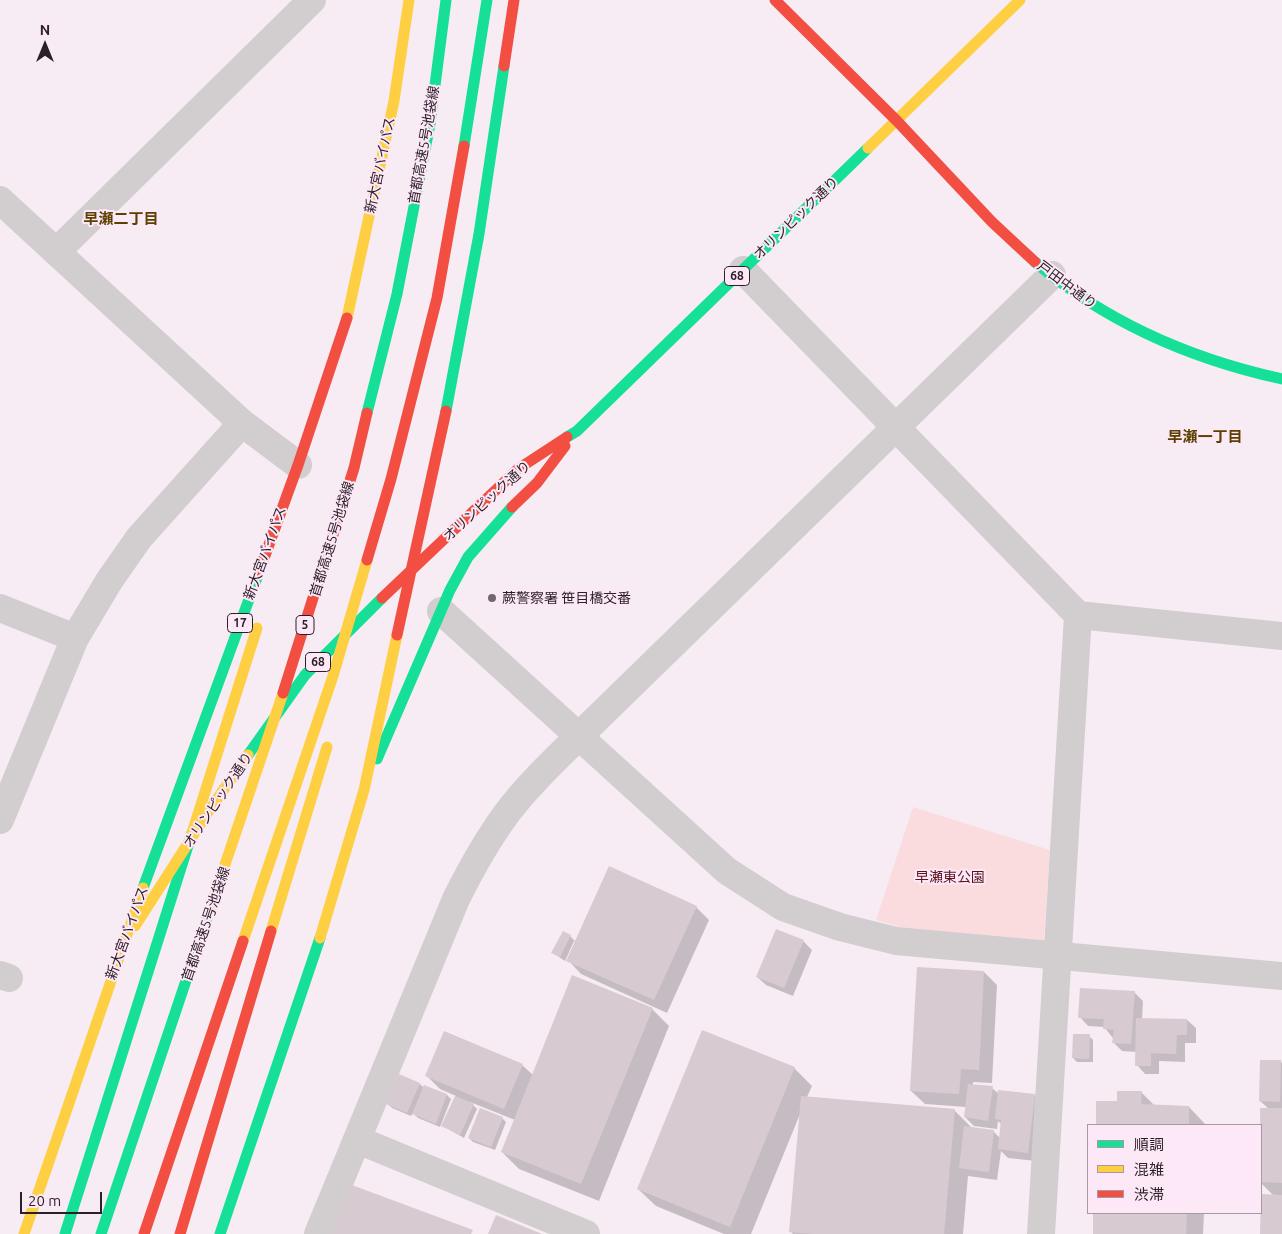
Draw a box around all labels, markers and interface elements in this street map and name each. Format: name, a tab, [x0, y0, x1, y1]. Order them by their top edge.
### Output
north arrow	[20, 20, 70, 70]
text: N	[40, 22, 50, 38]
street label: 首都高速5号池袋線	[405, 85, 443, 205]
street label: 新大宮バイパス	[362, 115, 398, 215]
street label: オリンピック通り	[750, 173, 842, 263]
district label: 早瀬二丁目	[84, 210, 158, 228]
street label: 戸田中通り	[1034, 257, 1100, 313]
road number: 68	[724, 266, 750, 286]
district label: 早瀬一丁目	[1168, 428, 1242, 446]
street label: オリンピック通り	[440, 457, 534, 545]
street label: 首都高速5号池袋線	[306, 479, 358, 599]
street label: 新大宮バイパス	[240, 504, 290, 602]
place label: 蕨警察署 笹目橋交番	[502, 590, 631, 606]
marker: 蕨警察署 笹目橋交番	[486, 592, 498, 604]
road number: 17	[228, 614, 252, 632]
road number: 5	[296, 616, 314, 634]
road number: 68	[306, 652, 330, 672]
street label: オリンピック通り	[180, 749, 256, 851]
street label: 首都高速5号池袋線	[179, 865, 233, 983]
park label: 早瀬東公園	[915, 869, 985, 885]
street label: 新大宮バイパス	[102, 884, 152, 982]
legend	[1087, 1124, 1262, 1214]
text: 順調	[1134, 1136, 1164, 1153]
text: 混雑	[1134, 1161, 1164, 1178]
scale bar	[22, 1182, 105, 1214]
text: 渋滞	[1134, 1186, 1164, 1203]
text: 20 m	[28, 1192, 61, 1209]

